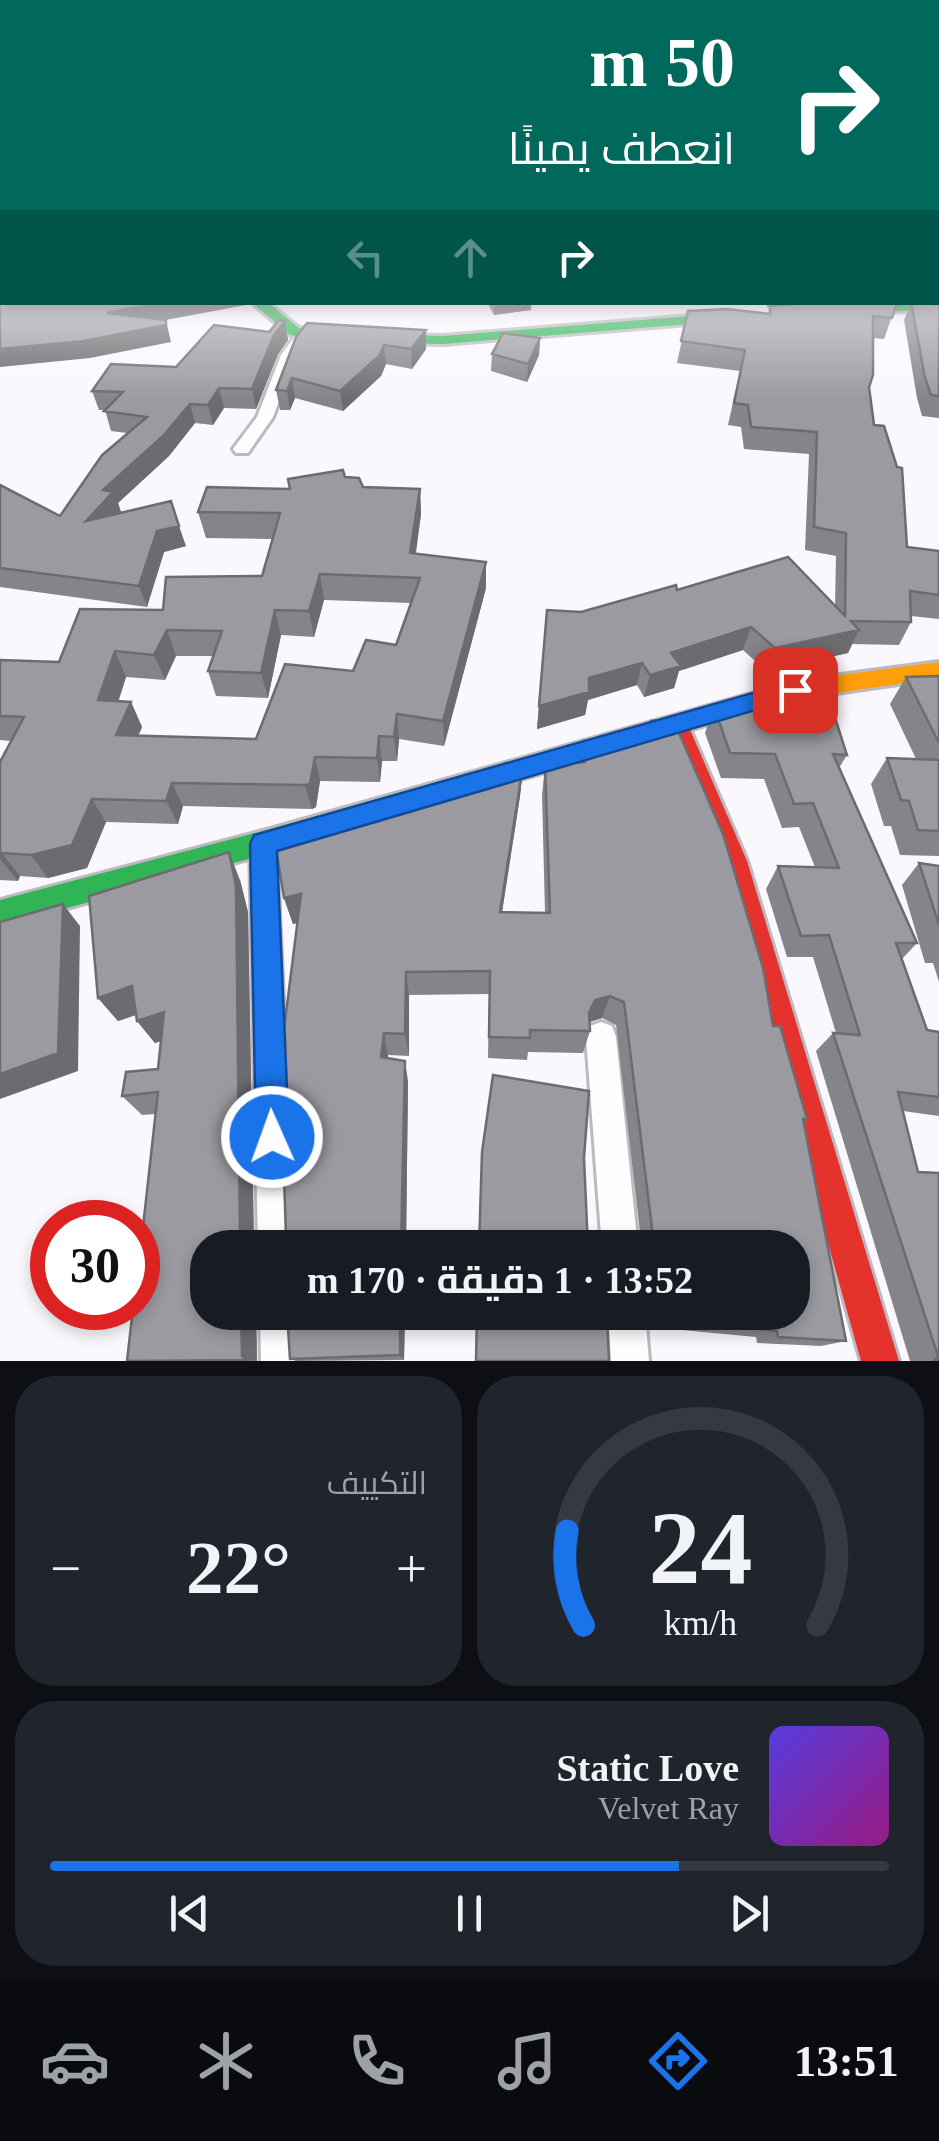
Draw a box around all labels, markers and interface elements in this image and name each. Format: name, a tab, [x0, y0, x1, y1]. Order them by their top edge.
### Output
text: 50 m	[589, 24, 735, 101]
icon: right	[770, 40, 900, 170]
text: انعطف يمينًا	[508, 124, 735, 174]
icon: left	[338, 230, 393, 285]
icon: ahead	[443, 230, 498, 285]
icon: right	[548, 230, 603, 285]
pin	[753, 648, 838, 733]
icon: arrive	[768, 663, 823, 718]
position arrow	[220, 1085, 324, 1189]
speed limit sign: 30	[30, 1200, 160, 1330]
text: 13:52 · 1 دقيقة · 170 m	[307, 1259, 693, 1301]
text: التكييف	[327, 1465, 427, 1501]
text: 24	[649, 1490, 753, 1605]
text: 22°	[186, 1526, 291, 1609]
text: −	[50, 1538, 81, 1599]
text: +	[396, 1538, 427, 1599]
text: km/h	[664, 1603, 737, 1643]
text: Static Love	[556, 1747, 739, 1789]
text: Velvet Ray	[598, 1790, 739, 1826]
icon: previous	[162, 1886, 217, 1941]
icon: pause	[442, 1886, 497, 1941]
icon: next	[722, 1886, 777, 1941]
icon: car	[40, 2026, 110, 2096]
icon: climate	[191, 2026, 261, 2096]
icon: phone	[342, 2026, 412, 2096]
icon: music	[492, 2026, 562, 2096]
icon: directions	[643, 2026, 713, 2096]
text: 13:51	[794, 2036, 899, 2086]

